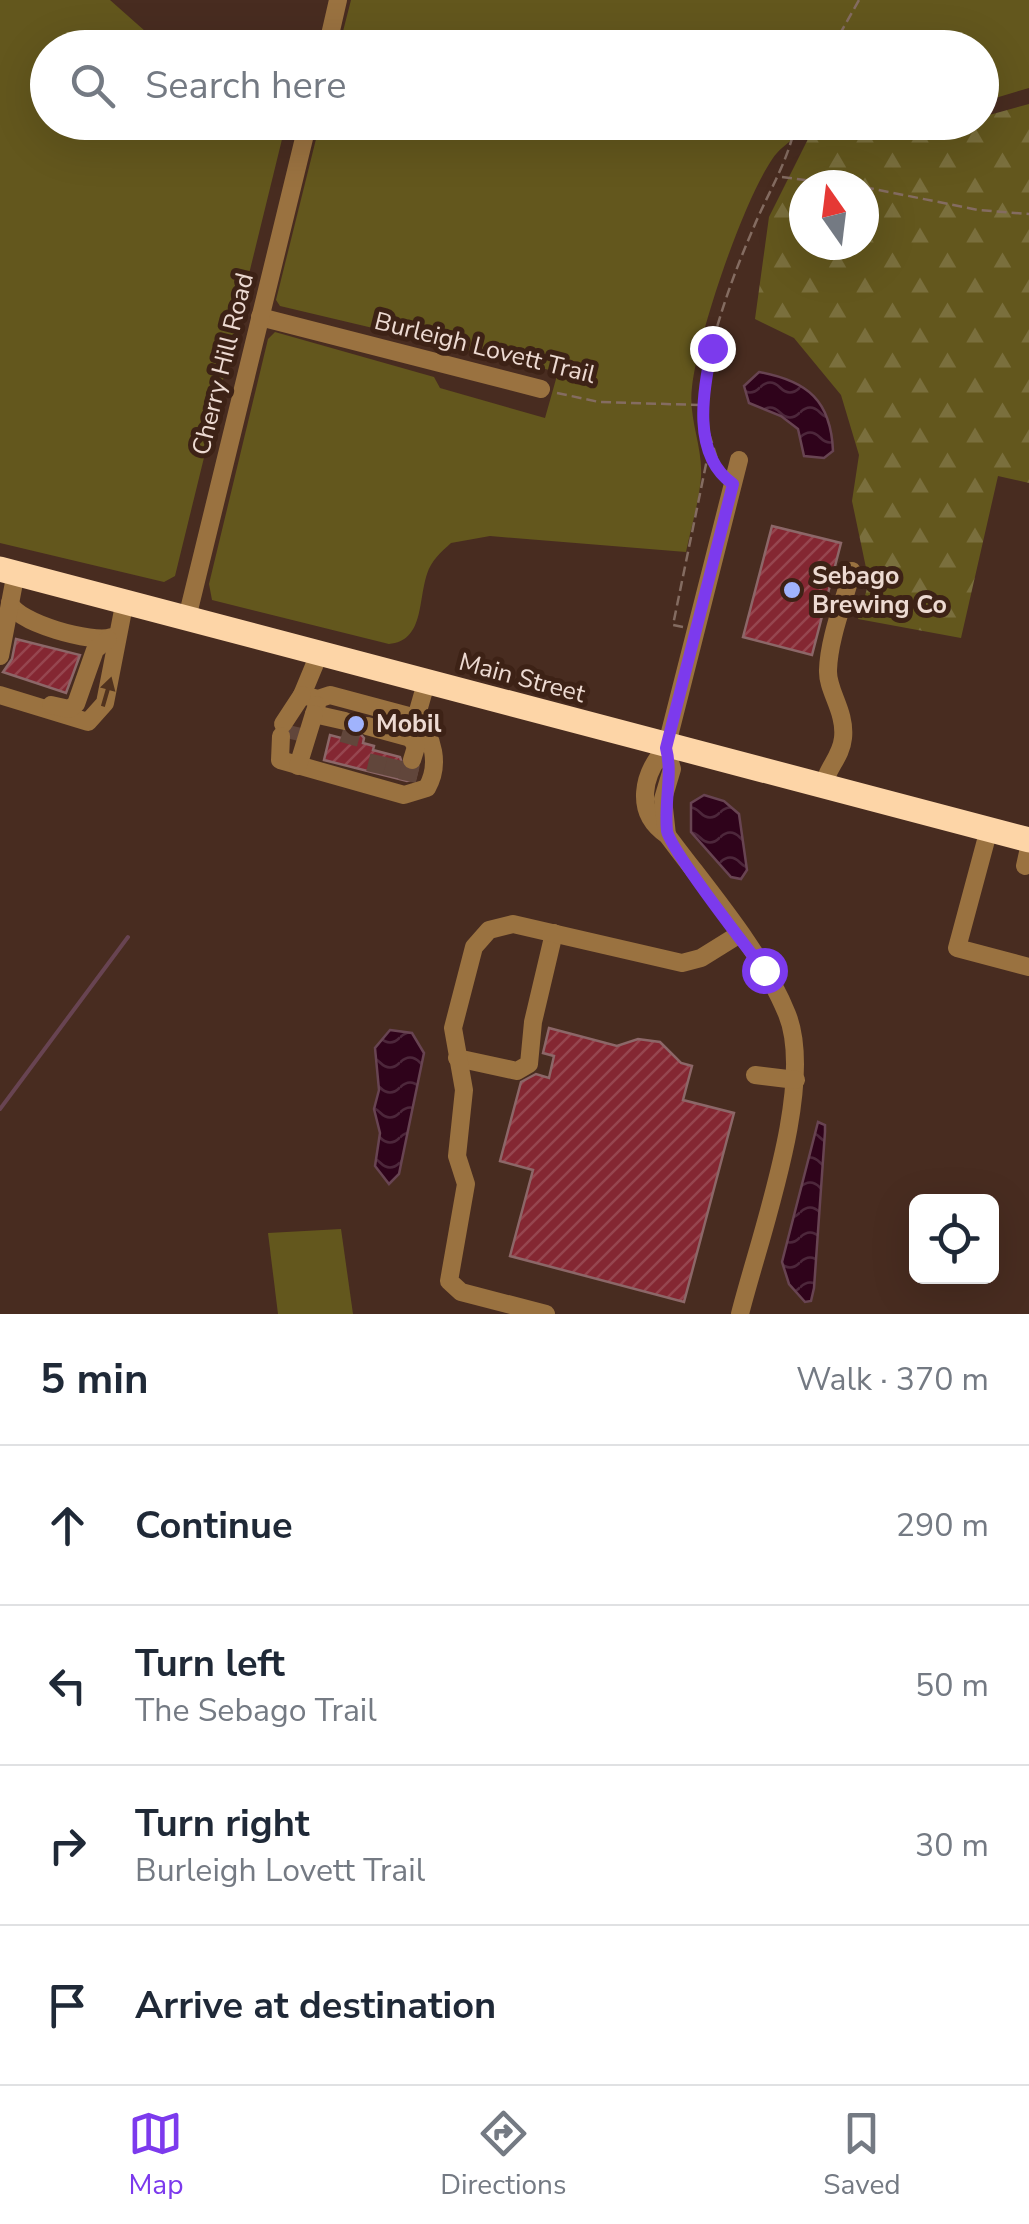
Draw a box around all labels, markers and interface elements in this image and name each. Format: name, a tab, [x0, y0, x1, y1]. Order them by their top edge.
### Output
search box	[30, 30, 999, 140]
icon: search	[65, 58, 120, 113]
text: Search here	[145, 60, 346, 111]
north arrow	[789, 170, 879, 260]
street label: Cherry Hill Road	[184, 269, 262, 459]
street label: Burleigh Lovett Trail	[371, 304, 600, 392]
route end	[690, 326, 736, 372]
place label: Sebago Brewing Co	[812, 559, 947, 622]
marker: Sebago Brewing Co	[781, 579, 803, 601]
street label: Main Street	[455, 645, 589, 711]
one-way arrow	[100, 676, 116, 707]
place label: Mobil	[376, 707, 441, 741]
marker: Mobil	[345, 713, 367, 735]
route start	[742, 948, 788, 994]
map controls	[909, 1194, 999, 1284]
button: locate	[909, 1194, 999, 1284]
text: 5 min	[40, 1351, 149, 1408]
text: Walk · 370 m	[796, 1358, 989, 1401]
icon: ahead	[40, 1498, 95, 1553]
text: Continue	[135, 1500, 293, 1551]
text: 290 m	[896, 1504, 989, 1547]
text: Turn left	[135, 1638, 285, 1689]
icon: left	[40, 1658, 95, 1713]
text: 50 m	[915, 1664, 989, 1707]
text: The Sebago Trail	[135, 1689, 377, 1732]
text: Turn right	[135, 1798, 310, 1849]
icon: right	[40, 1818, 95, 1873]
text: 30 m	[915, 1824, 989, 1867]
text: Burleigh Lovett Trail	[135, 1849, 425, 1892]
icon: arrive	[40, 1978, 95, 2033]
text: Arrive at destination	[135, 1980, 496, 2031]
tab: Map	[128, 2106, 183, 2204]
tab: Directions	[440, 2106, 566, 2204]
tab: Saved	[823, 2106, 901, 2204]

